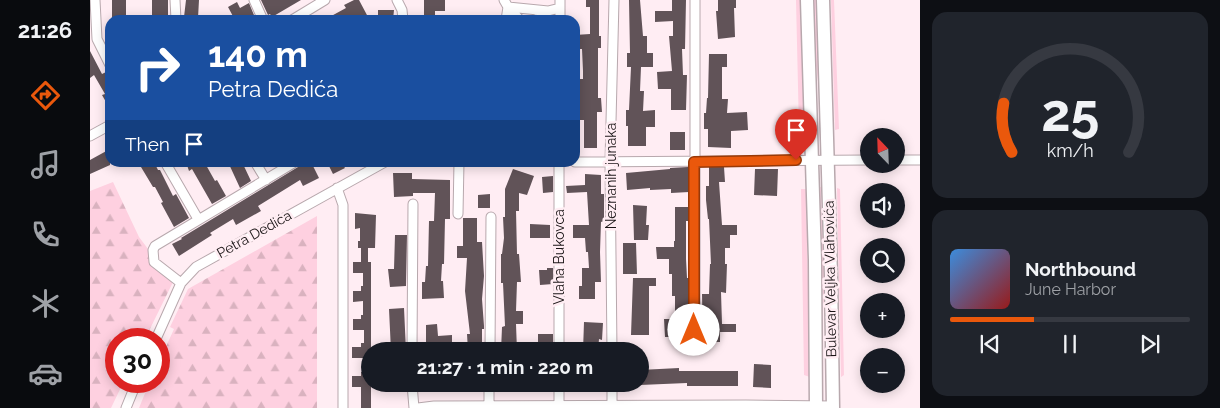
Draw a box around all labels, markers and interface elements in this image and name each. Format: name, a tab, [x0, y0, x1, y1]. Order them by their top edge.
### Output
text: 21:26	[18, 17, 72, 43]
text: 140 m	[208, 34, 308, 75]
icon: right	[125, 35, 190, 100]
text: Petra Dedića	[208, 76, 338, 102]
icon: directions	[28, 78, 63, 113]
text: 25	[1041, 82, 1099, 143]
pin	[775, 109, 817, 160]
icon: arrive	[782, 116, 810, 144]
street label: Neznanih junaka	[603, 123, 619, 229]
north arrow	[860, 128, 905, 172]
map controls	[860, 128, 905, 393]
icon: arrive	[180, 130, 208, 158]
text: Then	[125, 133, 170, 155]
text: km/h	[1046, 140, 1094, 161]
icon: music	[28, 147, 63, 182]
button: sound	[860, 183, 905, 228]
street label: Bulevar Veljka Vlahovića	[821, 200, 839, 358]
street label: Petra Dedića	[214, 207, 294, 261]
street label: Vlaha Bukovca	[551, 209, 567, 305]
icon: phone	[28, 217, 63, 252]
button: search	[860, 238, 905, 283]
text: Northbound	[1025, 258, 1136, 280]
text: June Harbor	[1025, 280, 1116, 299]
icon: climate	[28, 286, 63, 321]
button: +	[860, 293, 905, 338]
position arrow	[667, 303, 719, 355]
speed limit sign: 30	[105, 328, 170, 393]
icon: previous	[976, 330, 1004, 358]
icon: pause	[1056, 330, 1084, 358]
icon: next	[1136, 330, 1164, 358]
button: −	[860, 348, 905, 393]
icon: car	[28, 356, 63, 391]
text: 21:27 · 1 min · 220 m	[417, 356, 593, 378]

